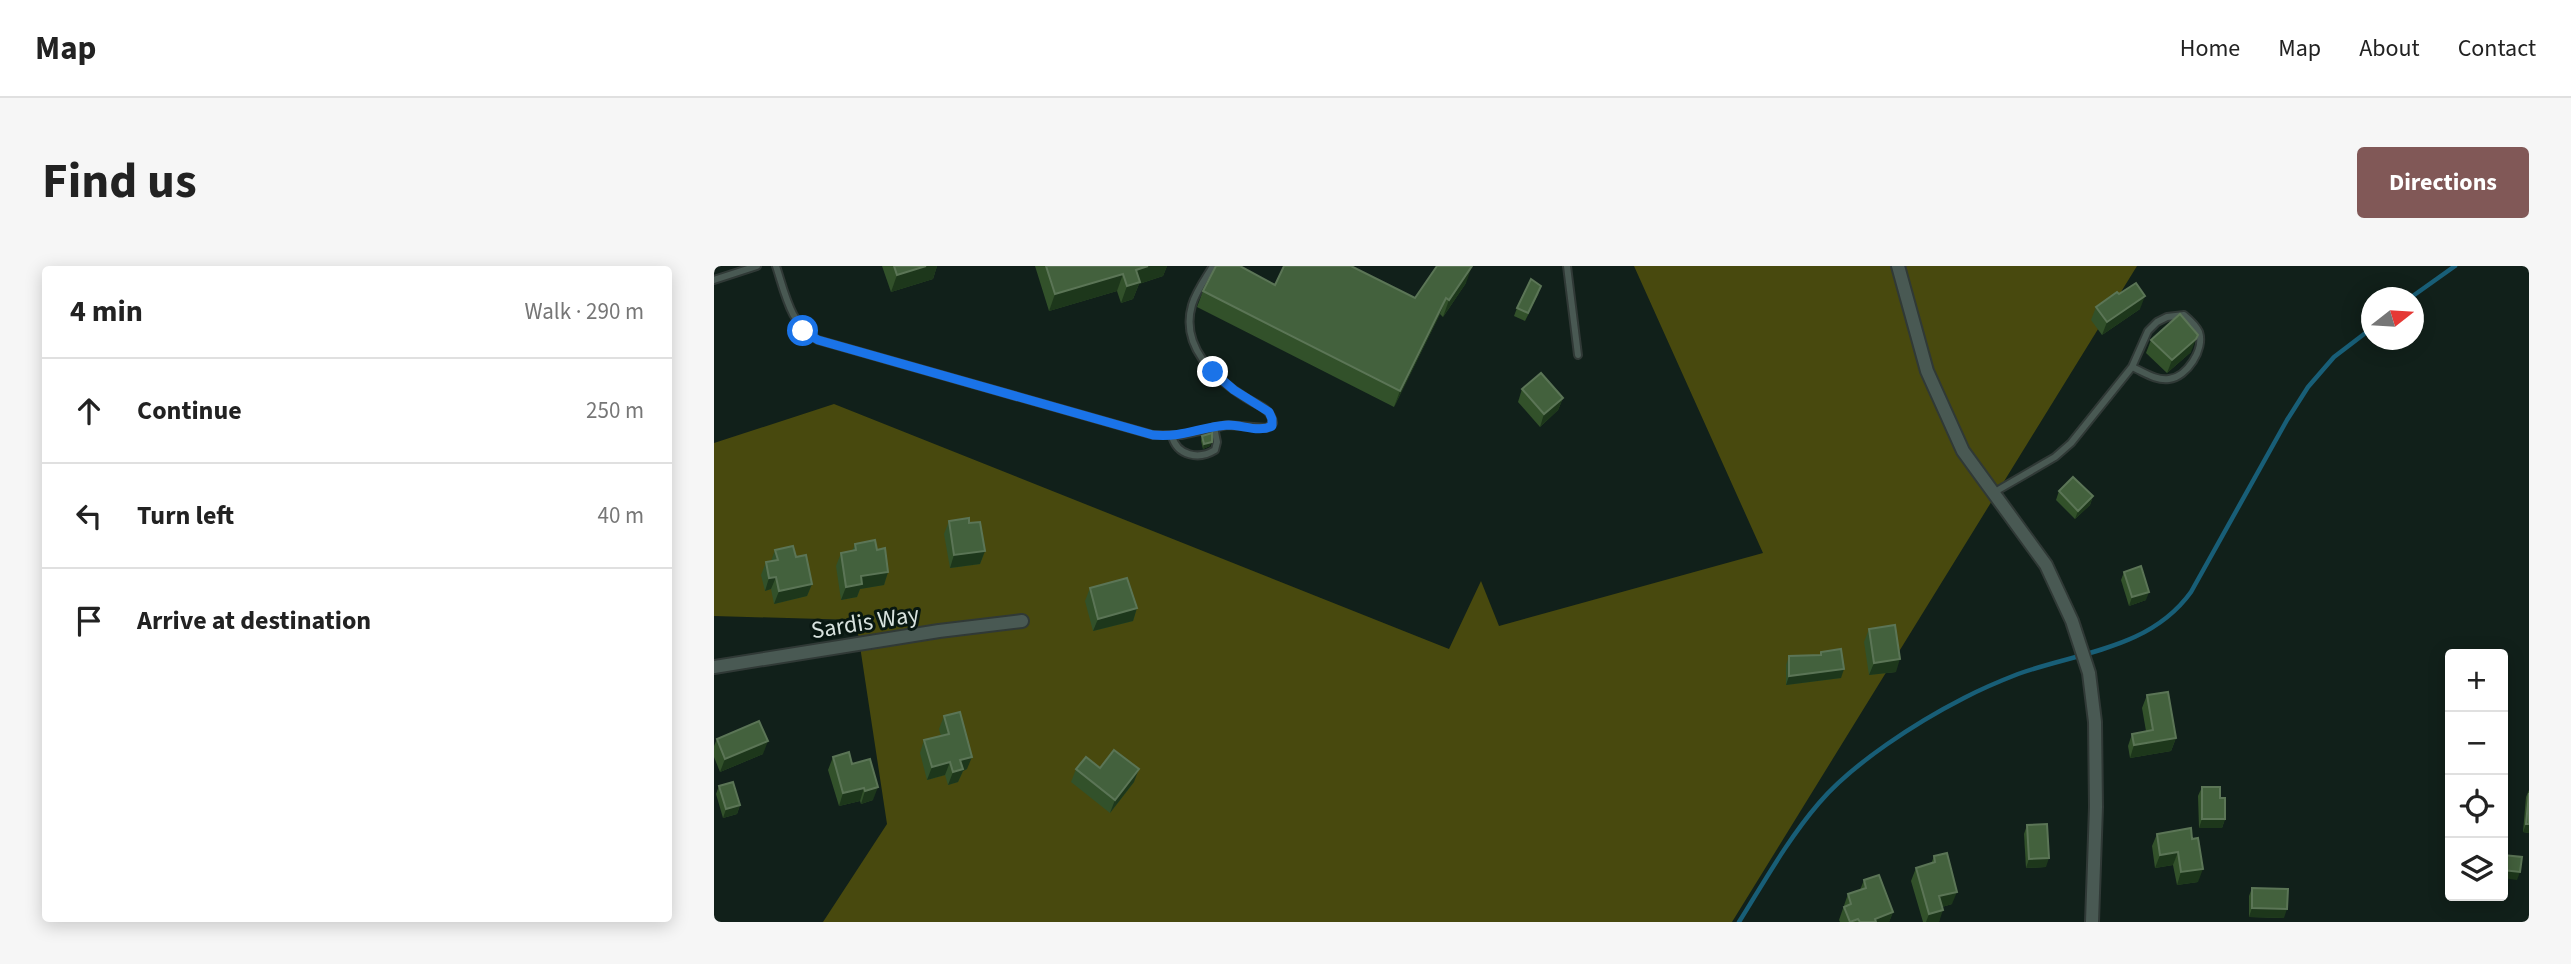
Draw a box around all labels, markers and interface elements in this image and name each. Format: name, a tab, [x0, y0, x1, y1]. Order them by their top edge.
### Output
text: Map	[35, 25, 96, 72]
text: Home	[2180, 31, 2240, 66]
text: Map	[2278, 31, 2321, 66]
text: About	[2359, 31, 2420, 66]
text: Contact	[2458, 31, 2536, 66]
text: Find us	[42, 147, 197, 217]
button: Directions	[2357, 147, 2529, 218]
north arrow	[2361, 287, 2424, 350]
text: 4 min	[70, 290, 143, 333]
text: Walk · 290 m	[525, 295, 644, 328]
route start	[787, 315, 818, 346]
route end	[1197, 356, 1228, 387]
icon: ahead	[70, 392, 108, 430]
text: Continue	[137, 392, 242, 429]
text: 250 m	[586, 394, 644, 427]
icon: left	[70, 497, 108, 535]
text: Turn left	[137, 497, 234, 534]
text: 40 m	[597, 499, 644, 532]
street label: Sardis Way	[809, 597, 922, 648]
icon: arrive	[70, 602, 108, 640]
text: Arrive at destination	[137, 602, 371, 639]
map controls	[2445, 649, 2508, 901]
button: +	[2445, 649, 2508, 712]
button: −	[2445, 712, 2508, 775]
button: locate	[2445, 775, 2508, 838]
button: layers	[2445, 838, 2508, 901]

